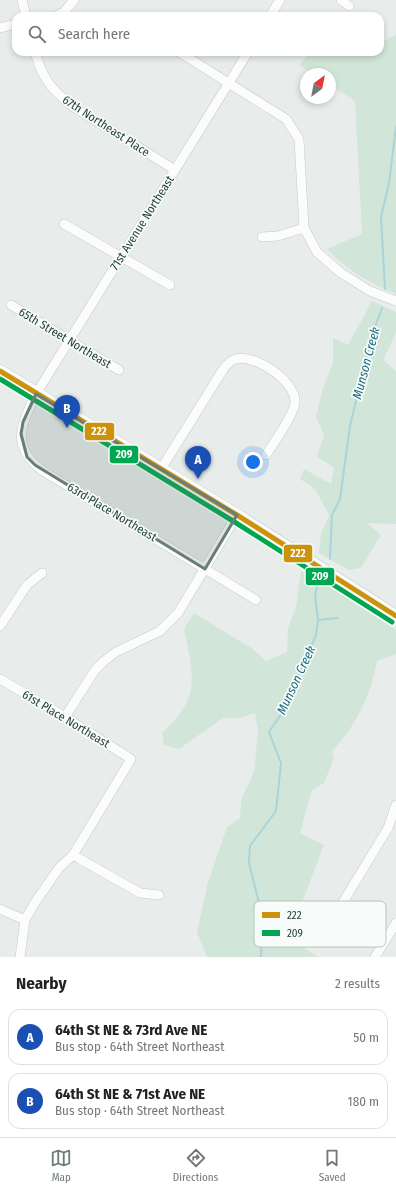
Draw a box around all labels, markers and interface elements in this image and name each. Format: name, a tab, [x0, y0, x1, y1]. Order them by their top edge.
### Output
search box	[12, 12, 384, 56]
icon: search	[26, 23, 48, 45]
text: Search here	[58, 25, 130, 43]
north arrow	[300, 68, 336, 104]
street label: 67th Northeast Place	[60, 93, 152, 159]
street label: 71st Avenue Northeast	[107, 173, 177, 273]
street label: 65th Street Northeast	[16, 305, 114, 371]
water label: Munson Creek	[349, 325, 383, 401]
pin: B	[54, 395, 80, 428]
line badge: 222	[84, 422, 115, 441]
text: 222	[90, 425, 107, 438]
line badge: 209	[109, 445, 139, 464]
pin: A	[185, 446, 211, 479]
text: 209	[115, 448, 133, 461]
your location	[243, 452, 263, 472]
street label: 63rd Place Northeast	[65, 480, 159, 544]
line badge: 222	[283, 544, 313, 563]
text: 222	[289, 547, 306, 560]
line badge: 209	[305, 567, 335, 586]
text: 209	[311, 570, 329, 583]
water label: Munson Creek	[274, 643, 319, 717]
street label: 61st Place Northeast	[20, 687, 112, 751]
legend	[254, 901, 386, 947]
text: 222	[287, 909, 302, 922]
text: 209	[287, 927, 303, 940]
text: Nearby	[16, 973, 67, 994]
text: 2 results	[335, 976, 380, 991]
text: 64th St NE & 73rd Ave NE	[55, 1021, 207, 1039]
text: A	[26, 1030, 34, 1045]
text: 50 m	[353, 1030, 379, 1045]
text: Bus stop · 64th Street Northeast	[55, 1039, 224, 1054]
text: 64th St NE & 71st Ave NE	[55, 1085, 205, 1103]
text: B	[26, 1094, 34, 1109]
text: 180 m	[348, 1094, 379, 1109]
text: Bus stop · 64th Street Northeast	[55, 1103, 224, 1118]
tab: Map	[50, 1147, 72, 1184]
tab: Directions	[173, 1147, 218, 1184]
tab: Saved	[319, 1147, 346, 1184]

